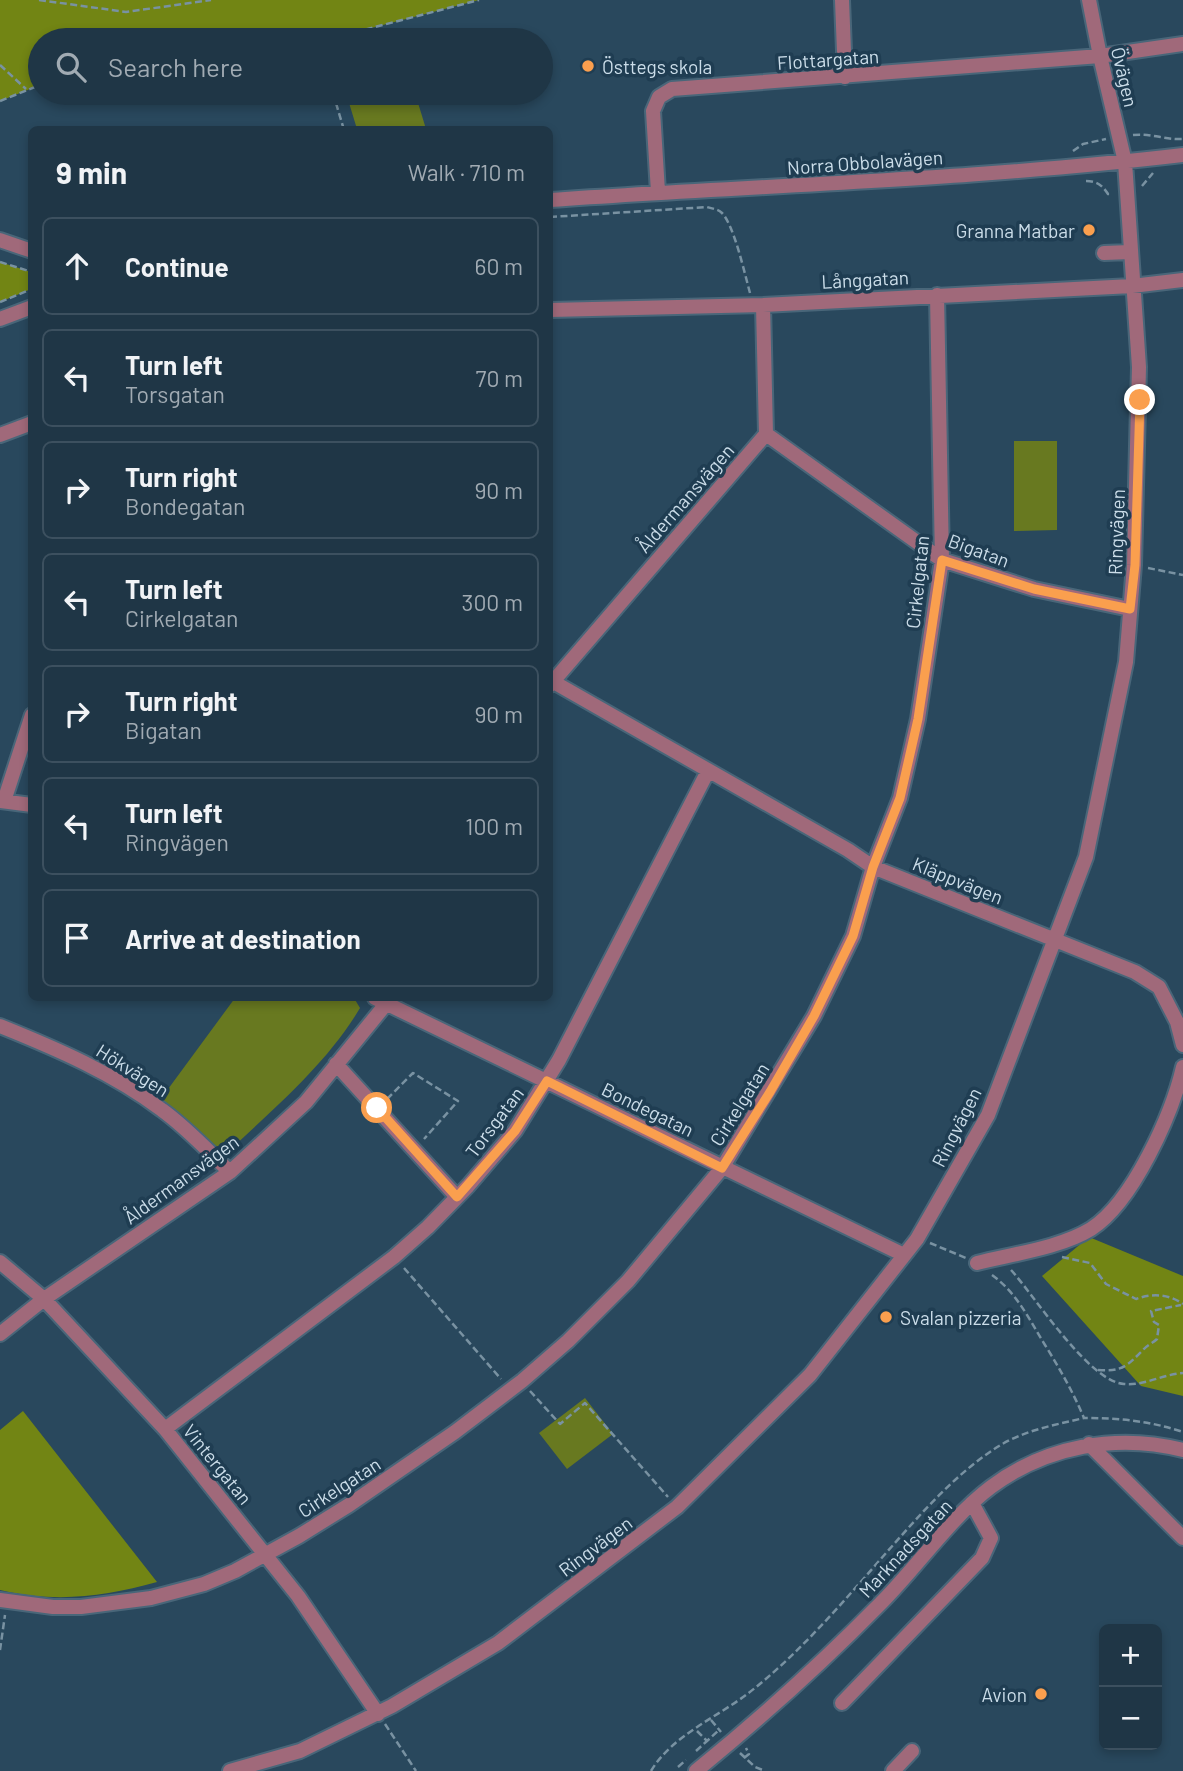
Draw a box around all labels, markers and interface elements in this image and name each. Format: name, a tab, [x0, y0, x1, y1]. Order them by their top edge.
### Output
search box	[28, 28, 553, 105]
street label: Flottargatan	[776, 44, 880, 74]
street label: Övägen	[1107, 45, 1143, 109]
icon: search	[52, 48, 90, 86]
text: Search here	[108, 51, 243, 82]
place label: Östtegs skola	[602, 55, 712, 78]
marker: Östtegs skola	[580, 58, 596, 74]
street label: Norra Obbolavägen	[786, 145, 944, 179]
text: 9 min	[56, 154, 127, 190]
text: Walk · 710 m	[408, 158, 525, 186]
place label: Granna Matbar	[956, 219, 1075, 242]
marker: Granna Matbar	[1081, 222, 1097, 238]
icon: ahead	[58, 247, 96, 285]
text: Continue	[125, 251, 229, 282]
text: 60 m	[475, 252, 523, 280]
street label: Långgatan	[821, 265, 909, 293]
text: Turn left	[125, 349, 223, 380]
icon: left	[58, 359, 96, 397]
text: 70 m	[476, 364, 523, 392]
text: Torsgatan	[125, 380, 225, 408]
route end	[1124, 384, 1155, 415]
street label: Åldermansvägen	[632, 439, 738, 557]
text: Turn right	[125, 461, 238, 492]
icon: right	[58, 471, 96, 509]
text: 90 m	[474, 476, 523, 504]
street label: Ringvägen	[1103, 489, 1129, 575]
text: Bondegatan	[125, 492, 246, 520]
street label: Bigatan	[945, 528, 1013, 572]
street label: Cirkelgatan	[901, 534, 933, 630]
text: Turn left	[125, 573, 223, 604]
icon: left	[58, 583, 96, 621]
text: 300 m	[462, 588, 523, 616]
text: Cirkelgatan	[125, 604, 238, 632]
text: Turn right	[125, 685, 238, 716]
icon: right	[58, 695, 96, 733]
text: 90 m	[474, 700, 523, 728]
text: Bigatan	[125, 716, 202, 744]
text: Turn left	[125, 797, 223, 828]
icon: left	[58, 807, 96, 845]
text: 100 m	[465, 812, 523, 840]
text: Ringvägen	[125, 828, 229, 856]
street label: Kläppvägen	[909, 851, 1007, 909]
icon: arrive	[58, 919, 96, 957]
text: Arrive at destination	[125, 923, 361, 954]
street label: Hökvägen	[92, 1039, 174, 1101]
street label: Cirkelgatan	[704, 1058, 774, 1150]
street label: Bondegatan	[598, 1077, 698, 1141]
street label: Torsgatan	[460, 1082, 528, 1162]
street label: Ringvägen	[926, 1084, 986, 1170]
route start	[361, 1092, 392, 1123]
street label: Åldermansvägen	[119, 1130, 243, 1228]
place label: Svalan pizzeria	[900, 1306, 1022, 1329]
marker: Svalan pizzeria	[878, 1309, 894, 1325]
street label: Vintergatan	[179, 1419, 257, 1509]
street label: Cirkelgatan	[293, 1452, 385, 1522]
street label: Marknadsgatan	[854, 1494, 956, 1602]
street label: Ringvägen	[554, 1511, 636, 1581]
map controls	[1099, 1624, 1162, 1750]
button: +	[1099, 1624, 1162, 1687]
place label: Avion	[982, 1683, 1027, 1706]
marker: Avion	[1033, 1686, 1049, 1702]
button: −	[1099, 1687, 1162, 1750]

